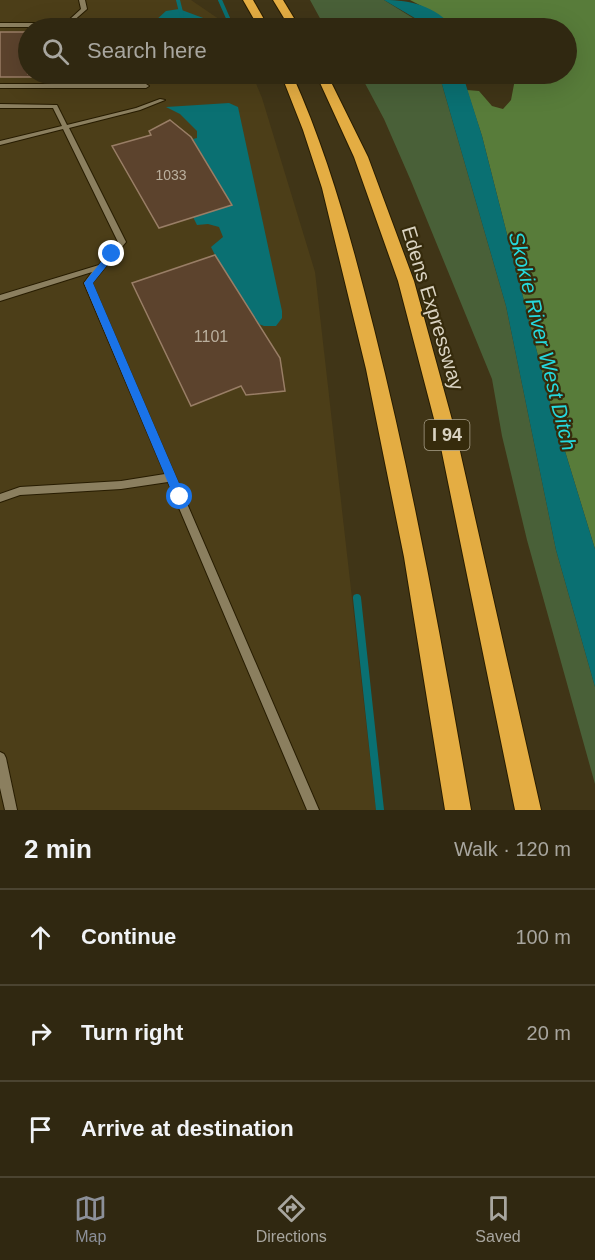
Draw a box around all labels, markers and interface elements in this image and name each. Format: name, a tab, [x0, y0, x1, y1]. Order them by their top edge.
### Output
search box	[18, 18, 577, 84]
icon: search	[39, 35, 72, 68]
text: Search here	[87, 38, 207, 63]
house number: 1033	[155, 167, 187, 183]
street label: Edens Expressway	[398, 223, 468, 393]
water label: Skokie River West Ditch	[505, 229, 581, 453]
route end	[98, 240, 124, 266]
house number: 1101	[194, 328, 228, 345]
road number: I 94	[424, 420, 470, 450]
route start	[166, 483, 192, 509]
text: 2 min	[24, 834, 92, 864]
text: Walk · 120 m	[454, 838, 571, 860]
icon: ahead	[24, 921, 57, 954]
text: Continue	[81, 924, 176, 949]
text: 100 m	[515, 926, 571, 948]
icon: right	[24, 1017, 57, 1050]
text: Turn right	[81, 1020, 183, 1045]
text: 20 m	[527, 1022, 571, 1044]
icon: arrive	[24, 1113, 57, 1146]
text: Arrive at destination	[81, 1116, 294, 1141]
tab: Map	[74, 1192, 107, 1246]
tab: Directions	[256, 1192, 327, 1246]
tab: Saved	[475, 1192, 521, 1246]

